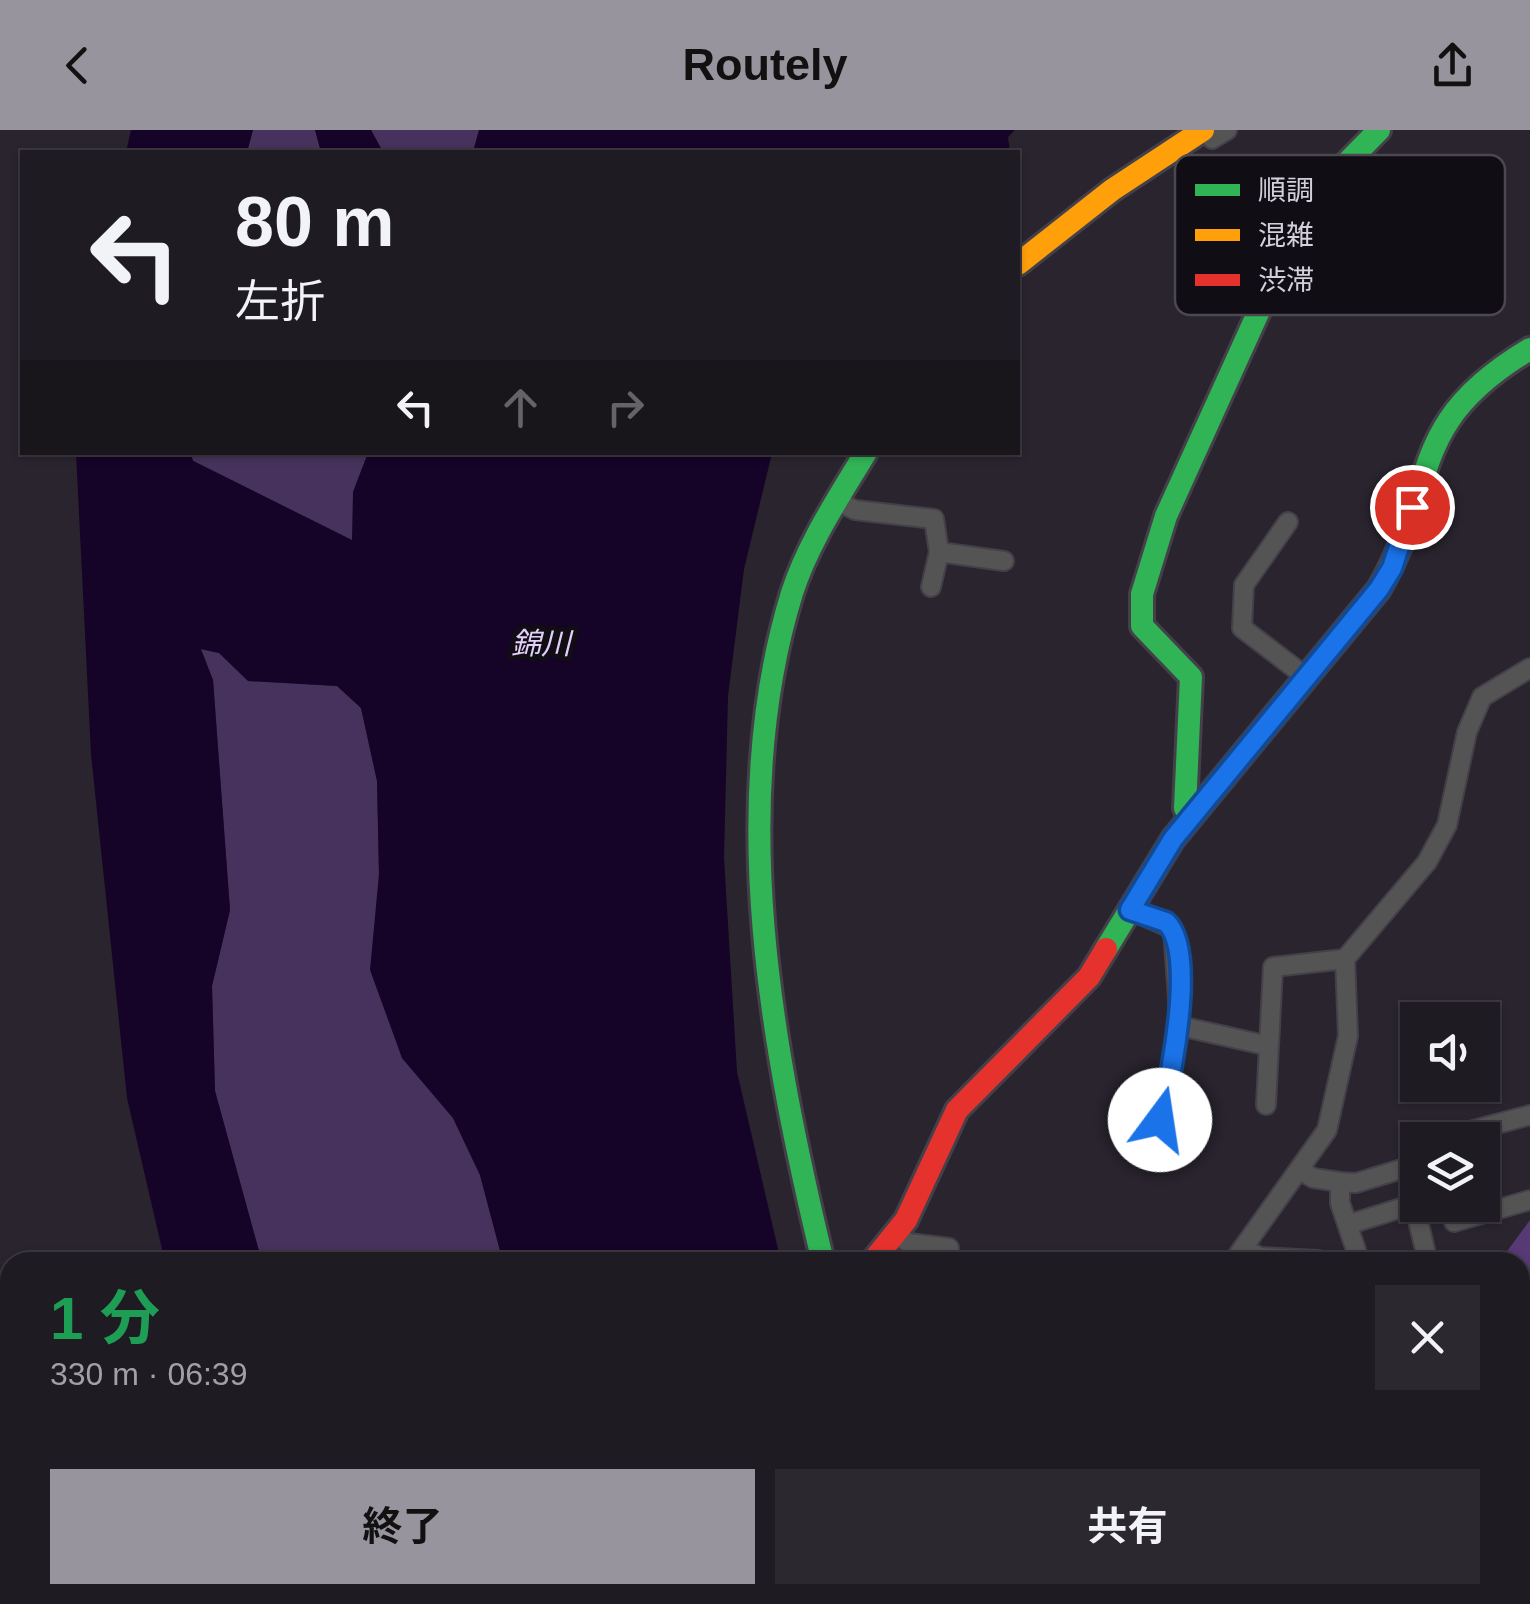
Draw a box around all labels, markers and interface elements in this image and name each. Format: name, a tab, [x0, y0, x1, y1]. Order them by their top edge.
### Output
icon: back	[50, 38, 105, 93]
icon: share	[1425, 38, 1480, 93]
text: Routely	[682, 39, 848, 90]
legend	[1175, 155, 1505, 315]
text: 順調	[1258, 175, 1314, 206]
text: 80 m	[235, 183, 395, 261]
icon: left	[70, 190, 200, 320]
text: 混雑	[1258, 220, 1314, 251]
text: 渋滞	[1258, 265, 1314, 296]
text: 左折	[235, 276, 325, 327]
icon: left	[388, 380, 443, 435]
icon: ahead	[493, 380, 548, 435]
icon: right	[598, 380, 653, 435]
pin	[1370, 465, 1455, 550]
icon: arrive	[1385, 480, 1440, 535]
water label: 錦川	[511, 627, 574, 660]
map controls	[1400, 1002, 1500, 1222]
button: sound	[1400, 1002, 1500, 1102]
position arrow	[1108, 1068, 1212, 1172]
button: layers	[1400, 1122, 1500, 1222]
text: 1 分	[50, 1285, 160, 1352]
button: close	[1375, 1285, 1480, 1390]
text: 330 m · 06:39	[50, 1356, 247, 1392]
button: 終了	[50, 1469, 755, 1584]
button: 共有	[775, 1469, 1480, 1584]

